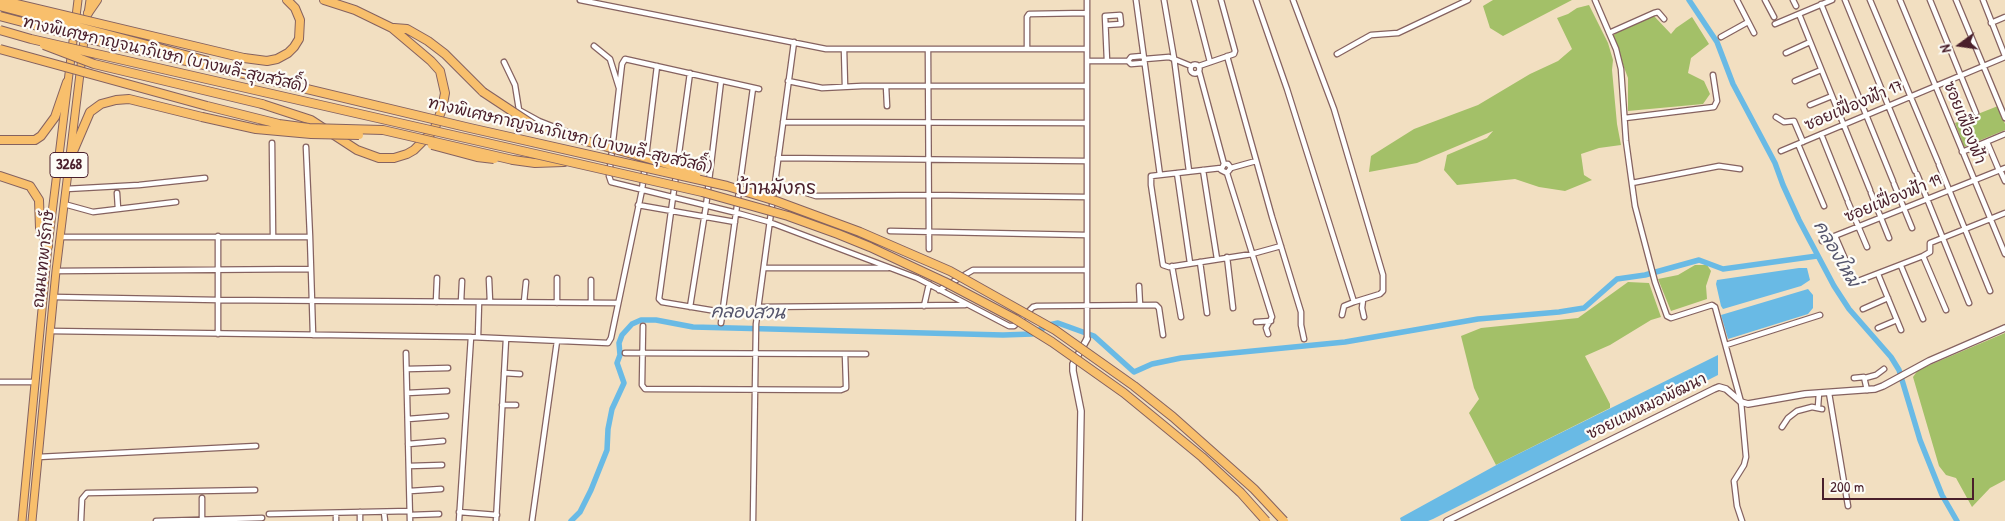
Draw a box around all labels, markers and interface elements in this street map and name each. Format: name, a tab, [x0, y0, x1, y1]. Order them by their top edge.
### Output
street label: ทางพิเศษกาญจนาภิเษก (บางพลี-สุขสวัสดิ์)	[21, 13, 309, 97]
north arrow	[1935, 20, 1985, 70]
text: N	[1935, 43, 1955, 55]
street label: ซอยเฟื่องฟ้า 17	[1802, 77, 1906, 135]
street label: ซอยเฟื่องฟ้า	[1939, 79, 1989, 167]
street label: ทางพิเศษกาญจนาภิเษก (บางพลี-สุขสวัสดิ์)	[426, 94, 714, 178]
road number: 3268	[50, 152, 88, 178]
street label: ซอยเฟื่องฟ้า 19	[1842, 171, 1944, 227]
district label: บ้านมังกร	[736, 178, 816, 200]
street label: ถนนเทพารักษ์	[29, 209, 59, 309]
water label: คลองใหม่	[1808, 217, 1864, 291]
water label: คลองสวน	[711, 302, 785, 324]
street label: ซอยแพหมอพัฒนา	[1584, 370, 1710, 444]
scale bar	[1825, 468, 1978, 500]
text: 200 m	[1830, 476, 1864, 497]

